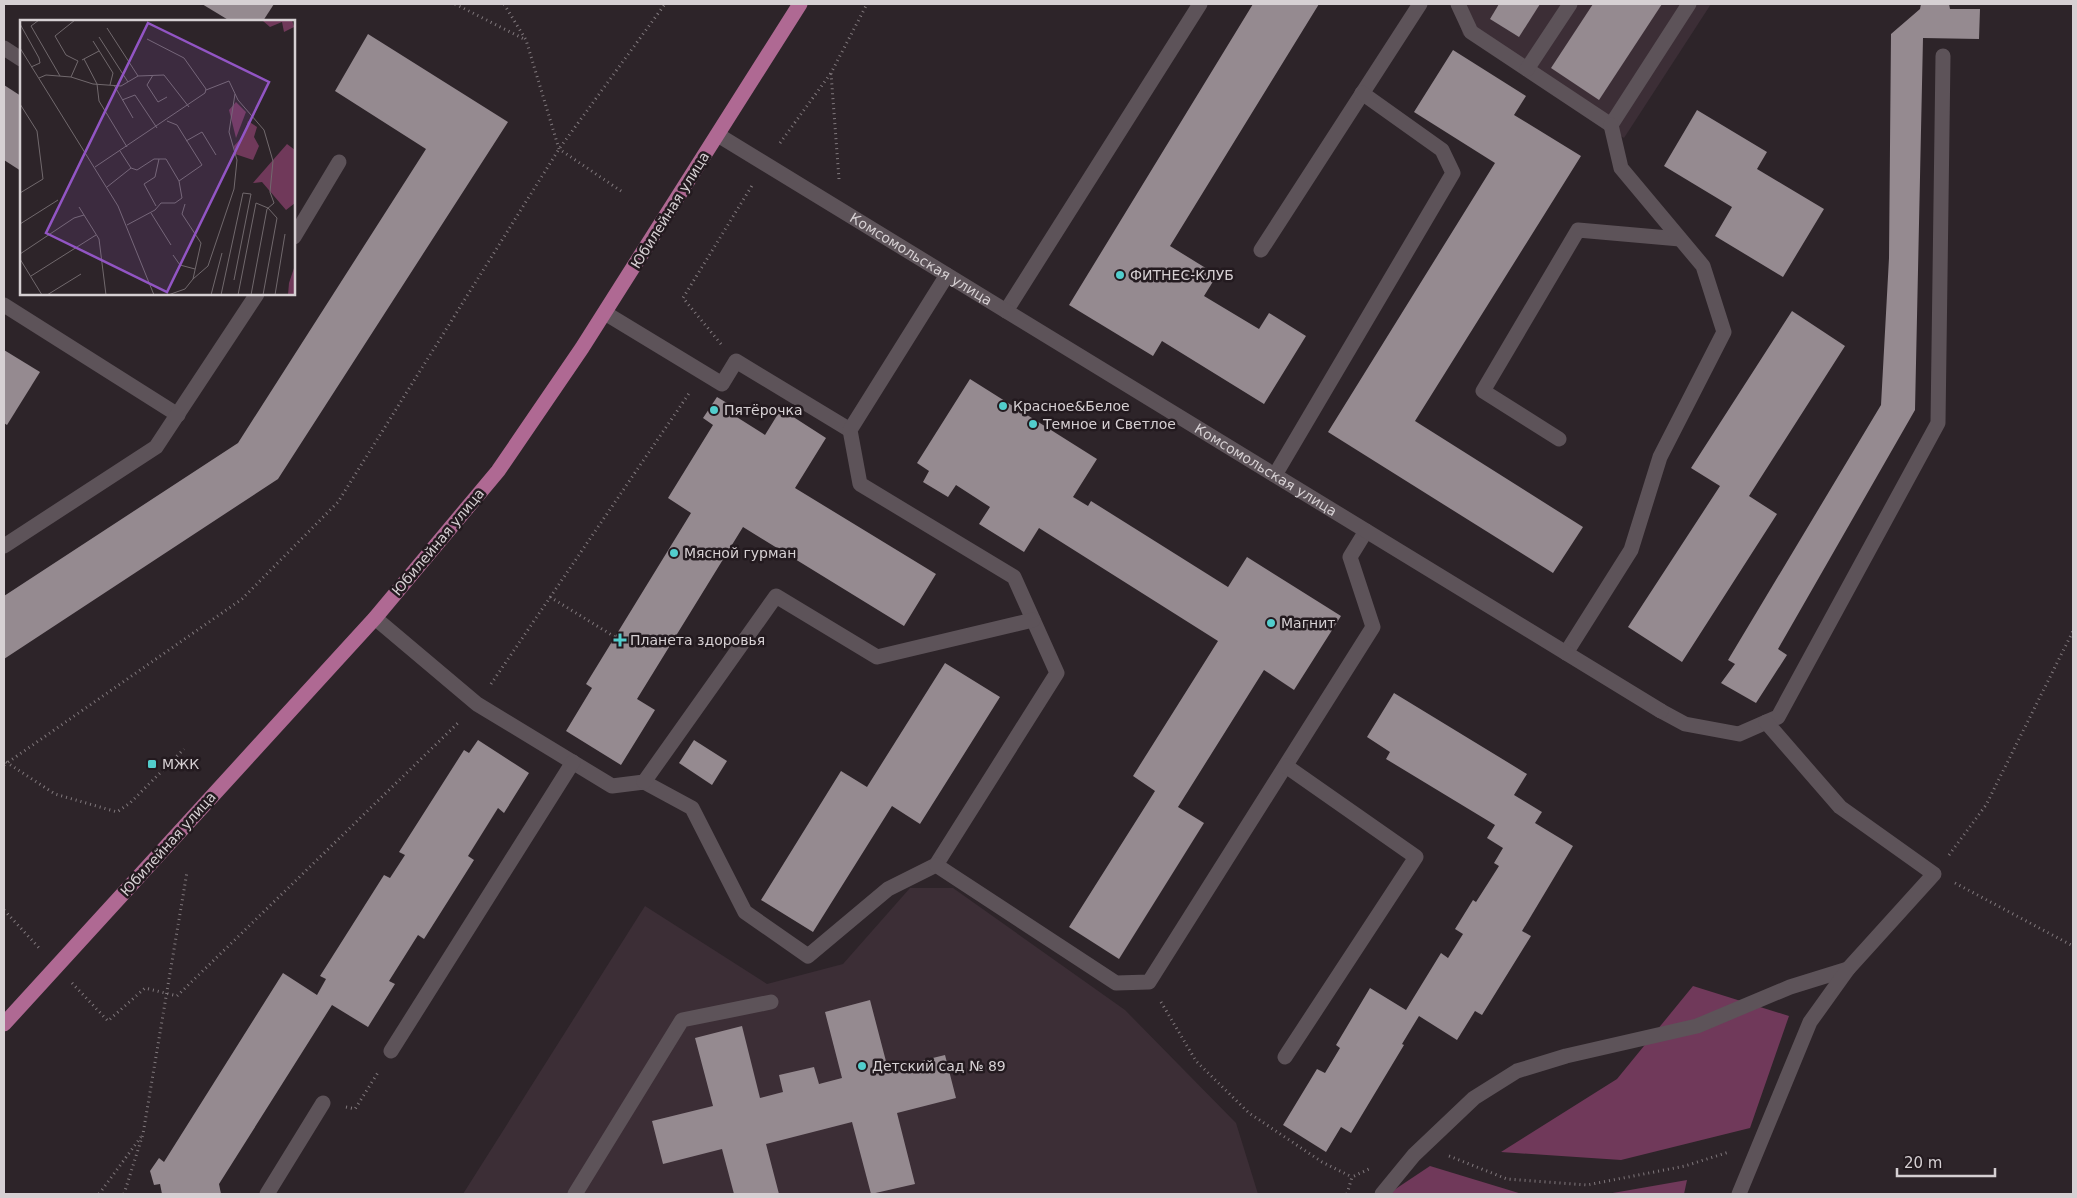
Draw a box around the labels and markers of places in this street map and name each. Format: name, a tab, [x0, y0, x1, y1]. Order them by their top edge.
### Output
place label: ФИТНЕС-КЛУБ	[1130, 267, 1234, 283]
marker: ФИТНЕС-КЛУБ	[1114, 269, 1126, 281]
place label: Красное&Белое	[1013, 398, 1130, 414]
marker: Красное&Белое	[997, 400, 1009, 412]
place label: Пятёрочка	[724, 402, 802, 418]
marker: Пятёрочка	[708, 404, 720, 416]
place label: Темное и Светлое	[1042, 416, 1176, 432]
marker: Темное и Светлое	[1027, 418, 1039, 430]
place label: Мясной гурман	[684, 545, 796, 561]
marker: Мясной гурман	[668, 547, 680, 559]
place label: Магнит	[1281, 615, 1335, 631]
marker: Магнит	[1265, 617, 1277, 629]
place label: Планета здоровья	[630, 632, 765, 648]
marker: Планета здоровья	[614, 634, 626, 646]
place label: МЖК	[162, 756, 199, 772]
marker: МЖК	[146, 758, 158, 770]
place label: Детский сад № 89	[872, 1058, 1006, 1074]
marker: Детский сад № 89	[856, 1060, 868, 1072]

